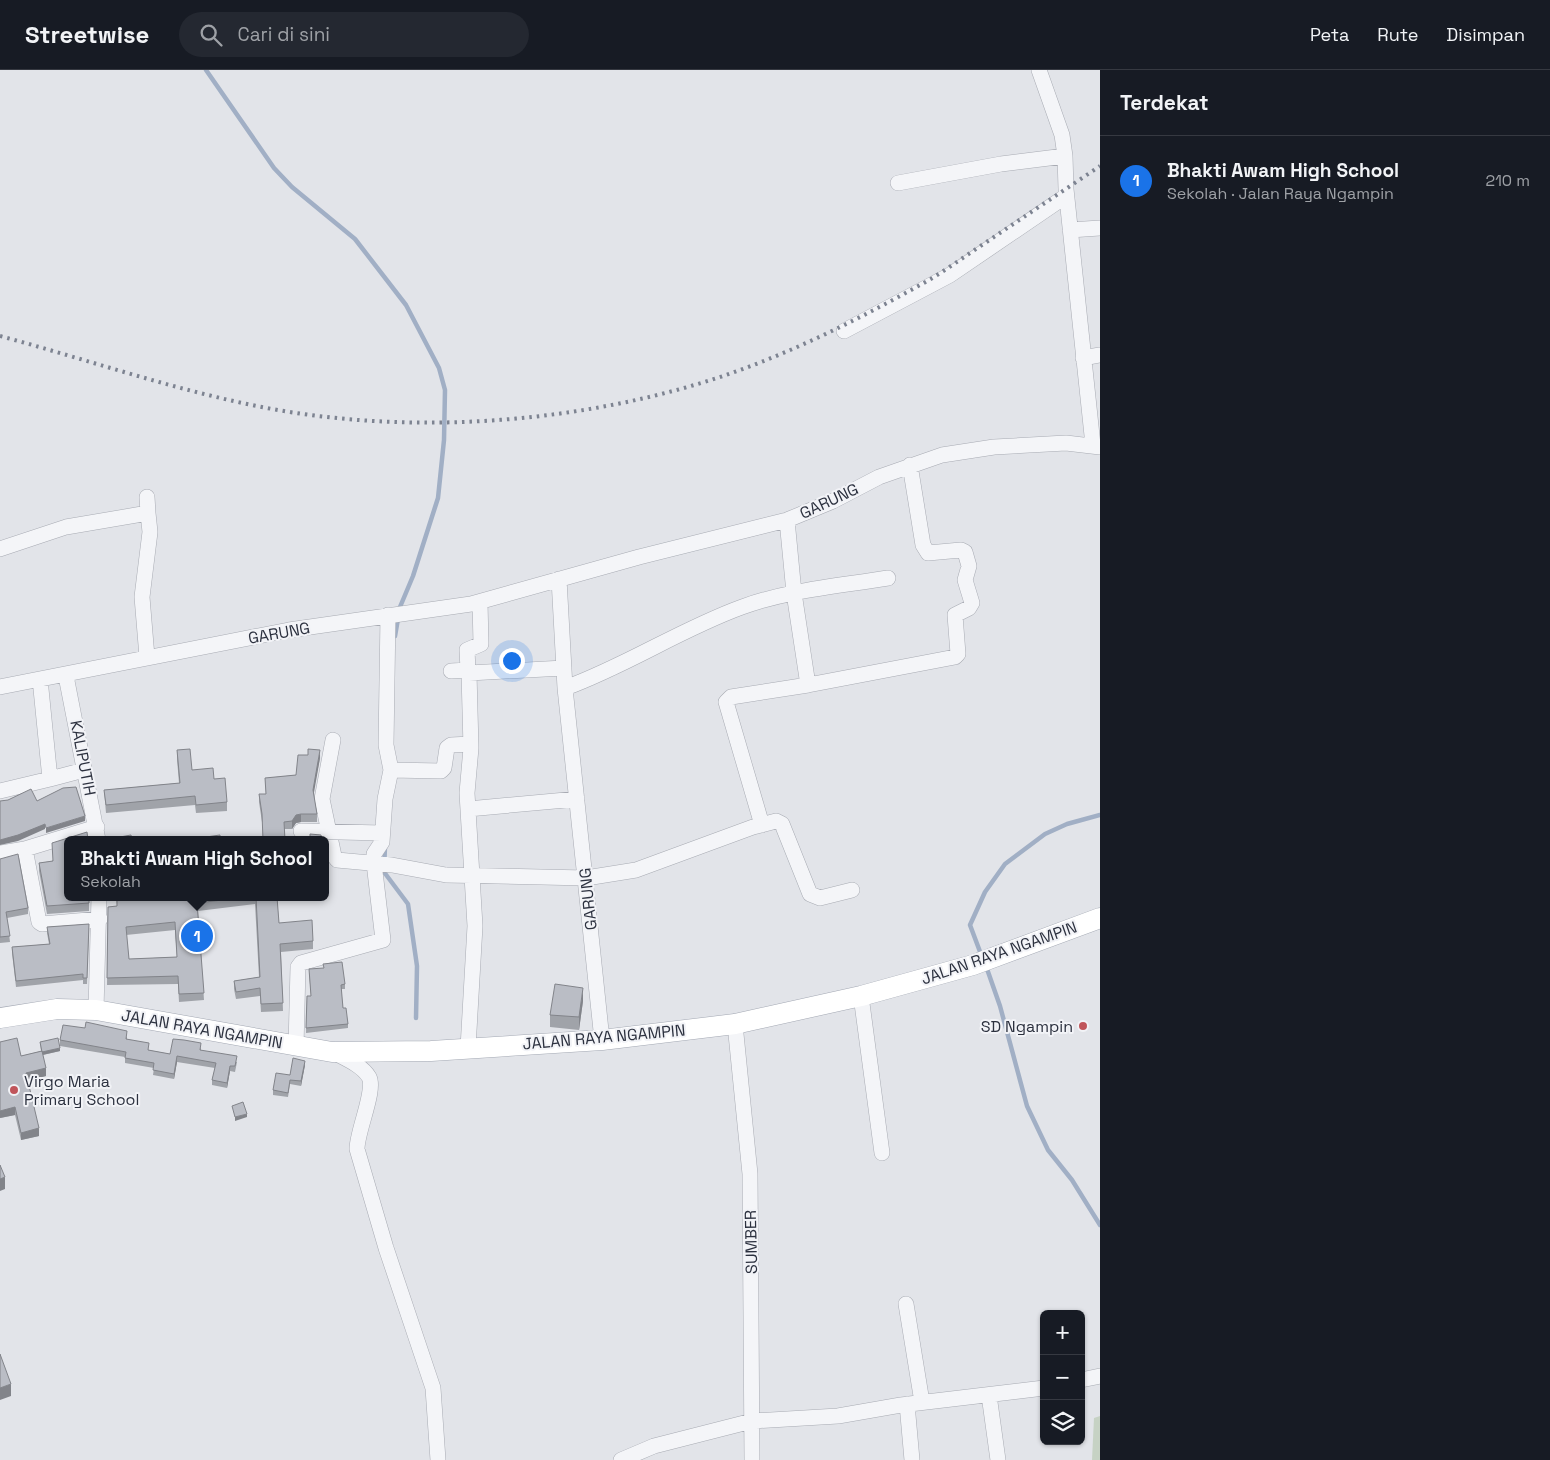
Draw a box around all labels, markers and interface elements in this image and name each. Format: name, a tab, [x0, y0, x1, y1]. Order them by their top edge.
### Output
search box	[179, 12, 529, 57]
text: Streetwise	[25, 19, 149, 50]
icon: search	[197, 21, 225, 49]
text: Cari di sini	[237, 22, 330, 47]
text: Peta	[1310, 23, 1349, 46]
text: Rute	[1377, 23, 1418, 46]
text: Disimpan	[1446, 23, 1525, 46]
text: Terdekat	[1120, 89, 1209, 116]
text: Bhakti Awam High School	[1167, 158, 1399, 183]
text: 1	[1132, 170, 1140, 191]
text: 210 m	[1486, 170, 1530, 191]
text: Sekolah · Jalan Raya Ngampin	[1167, 183, 1394, 204]
street label: GARUNG	[796, 478, 862, 524]
street label: GARUNG	[246, 617, 312, 649]
your location	[499, 648, 525, 674]
street label: KALIPUTIH	[65, 718, 101, 798]
popup	[64, 836, 329, 901]
text: Bhakti Awam High School	[80, 846, 313, 871]
street label: GARUNG	[574, 867, 602, 931]
text: Sekolah	[80, 871, 141, 892]
street label: JALAN RAYA NGAMPIN	[918, 916, 1080, 990]
pin: 1	[181, 917, 213, 955]
street label: JALAN RAYA NGAMPIN	[120, 1004, 284, 1054]
place label: SD Ngampin	[981, 1016, 1073, 1037]
street label: JALAN RAYA NGAMPIN	[522, 1019, 686, 1055]
marker: SD Ngampin	[1077, 1020, 1089, 1032]
place label: Virgo Maria Primary School	[24, 1071, 139, 1110]
marker: Virgo Maria Primary School	[8, 1084, 20, 1096]
street label: SUMBER	[740, 1210, 762, 1274]
map controls	[1040, 1310, 1085, 1445]
button: +	[1040, 1310, 1085, 1355]
button: −	[1040, 1355, 1085, 1400]
button: layers	[1040, 1400, 1085, 1445]

